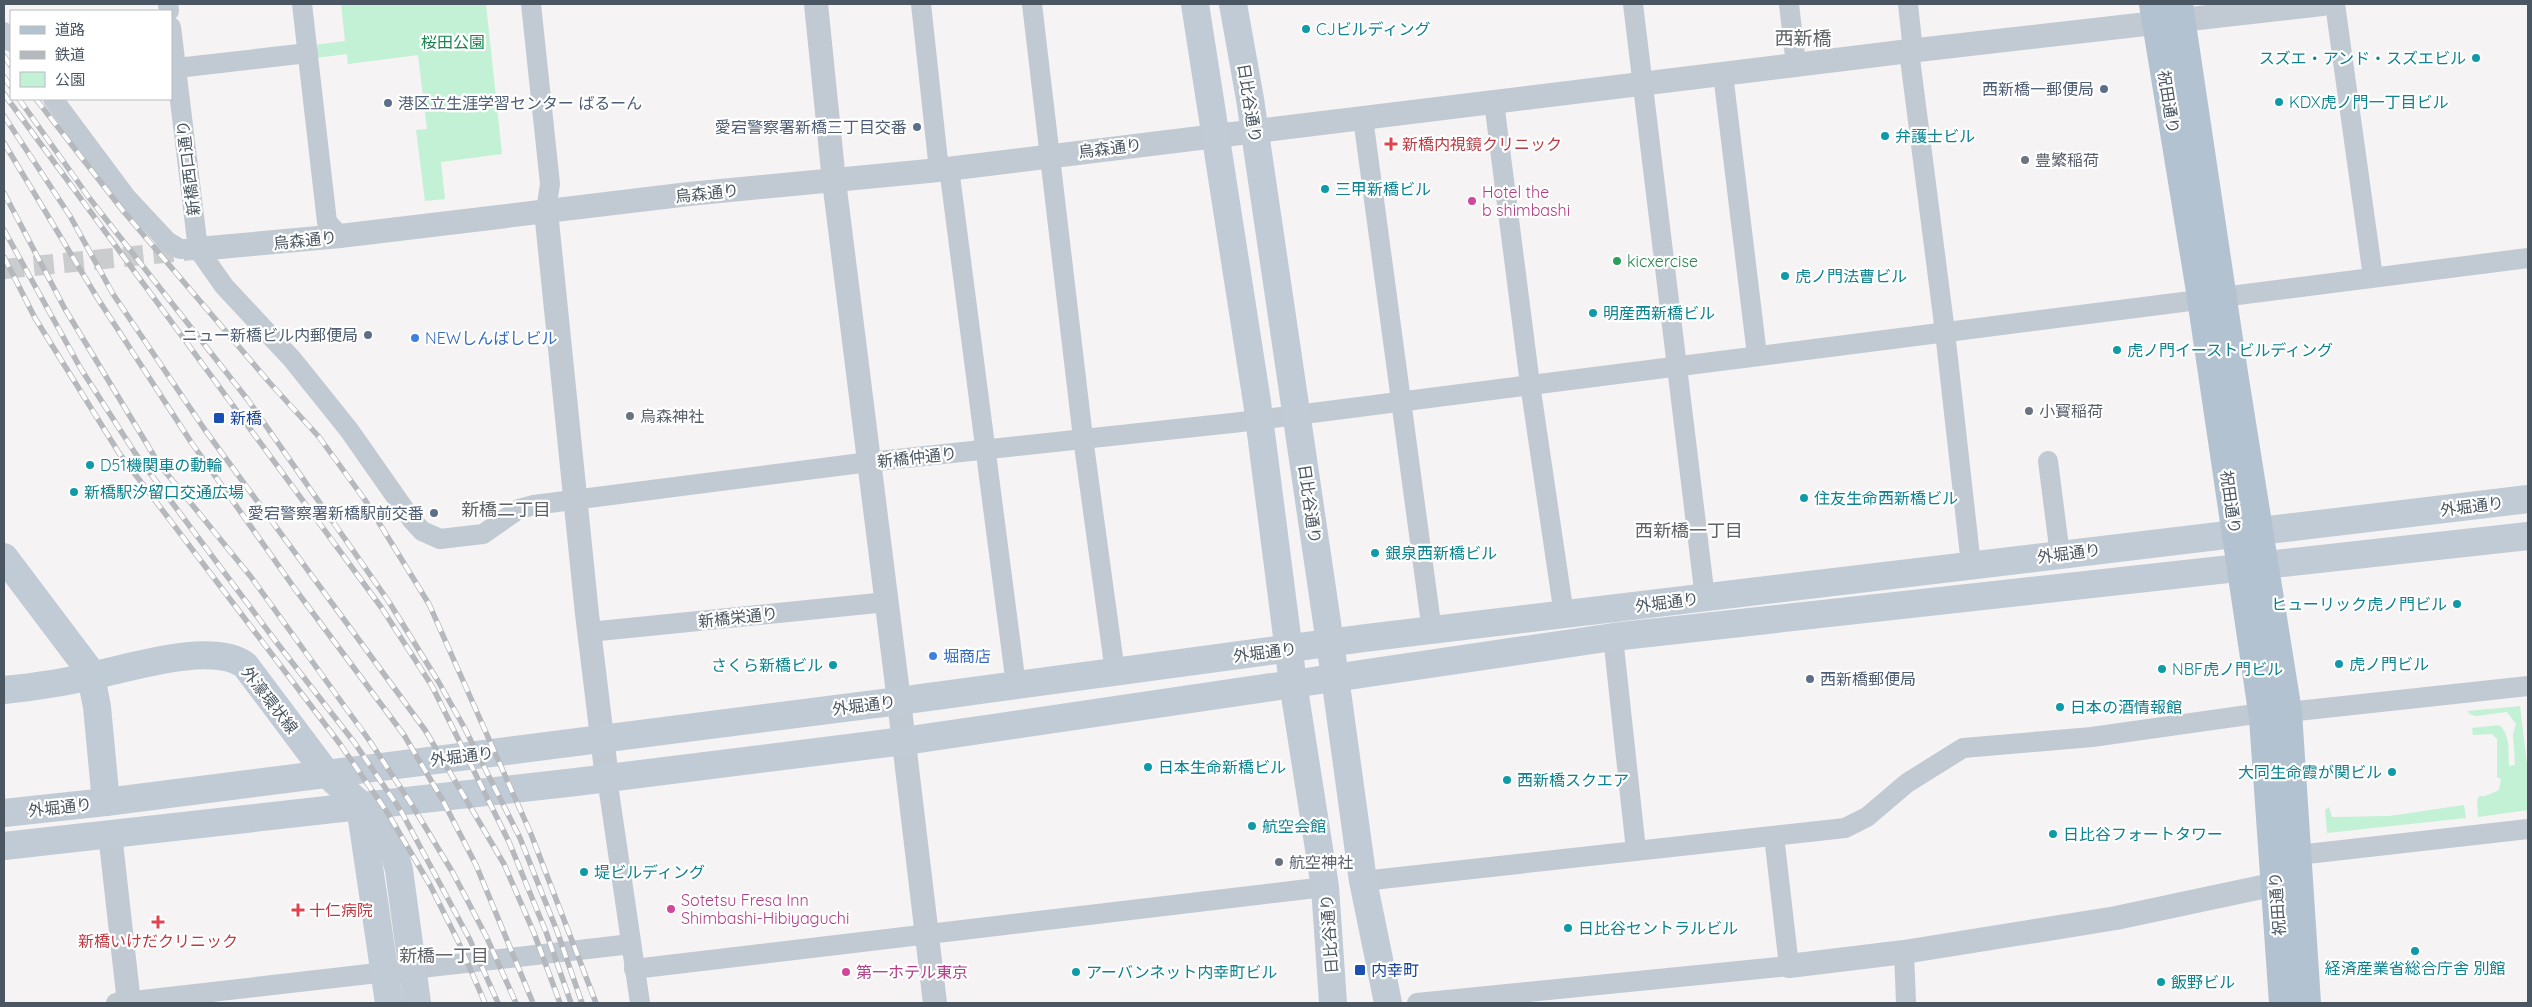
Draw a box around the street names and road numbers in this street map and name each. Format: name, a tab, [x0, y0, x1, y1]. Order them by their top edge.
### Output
street label: 日比谷通り	[1234, 62, 1266, 144]
street label: 祝田通り	[2154, 69, 2184, 135]
street label: 新橋西口通り	[172, 119, 204, 217]
street label: 烏森通り	[1077, 134, 1143, 162]
street label: 烏森通り	[674, 180, 740, 206]
street label: 烏森通り	[272, 227, 338, 253]
street label: 新橋仲通り	[876, 443, 958, 471]
street label: 日比谷通り	[1295, 463, 1325, 545]
street label: 祝田通り	[2217, 469, 2245, 535]
street label: 外堀通り	[2439, 492, 2505, 520]
street label: 外堀通り	[2036, 539, 2102, 567]
street label: 外堀通り	[1634, 588, 1700, 616]
street label: 新橋栄通り	[697, 603, 779, 631]
street label: 外堀通り	[1232, 638, 1298, 666]
street label: 外濠環状線	[237, 662, 303, 738]
street label: 外堀通り	[831, 691, 897, 719]
street label: 外堀通り	[429, 742, 495, 770]
street label: 外堀通り	[27, 794, 93, 820]
street label: 祝田通り	[2265, 871, 2289, 937]
street label: 日比谷通り	[1316, 893, 1342, 975]

